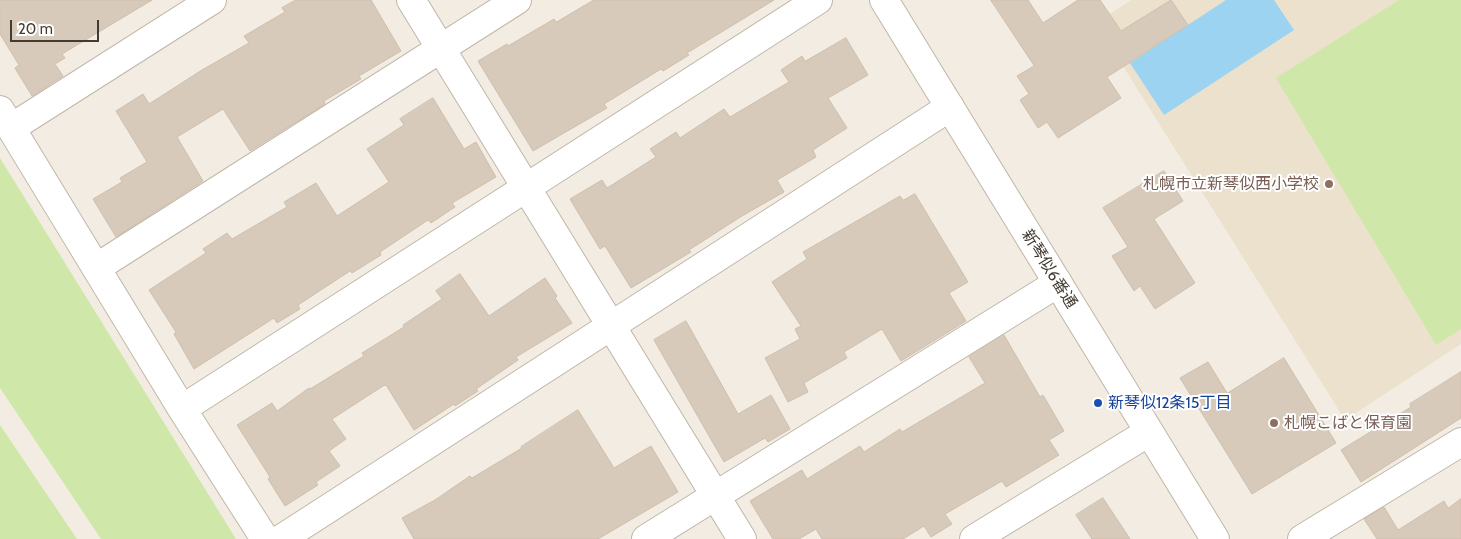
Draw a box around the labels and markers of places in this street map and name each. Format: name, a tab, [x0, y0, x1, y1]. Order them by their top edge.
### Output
place label: 札幌市立新琴似西小学校	[1143, 174, 1319, 194]
marker: 札幌市立新琴似西小学校	[1323, 178, 1335, 190]
place label: 新琴似12条15丁目	[1108, 393, 1231, 413]
marker: 新琴似12条15丁目	[1092, 397, 1104, 409]
place label: 札幌こばと保育園	[1284, 413, 1412, 433]
marker: 札幌こばと保育園	[1268, 417, 1280, 429]

